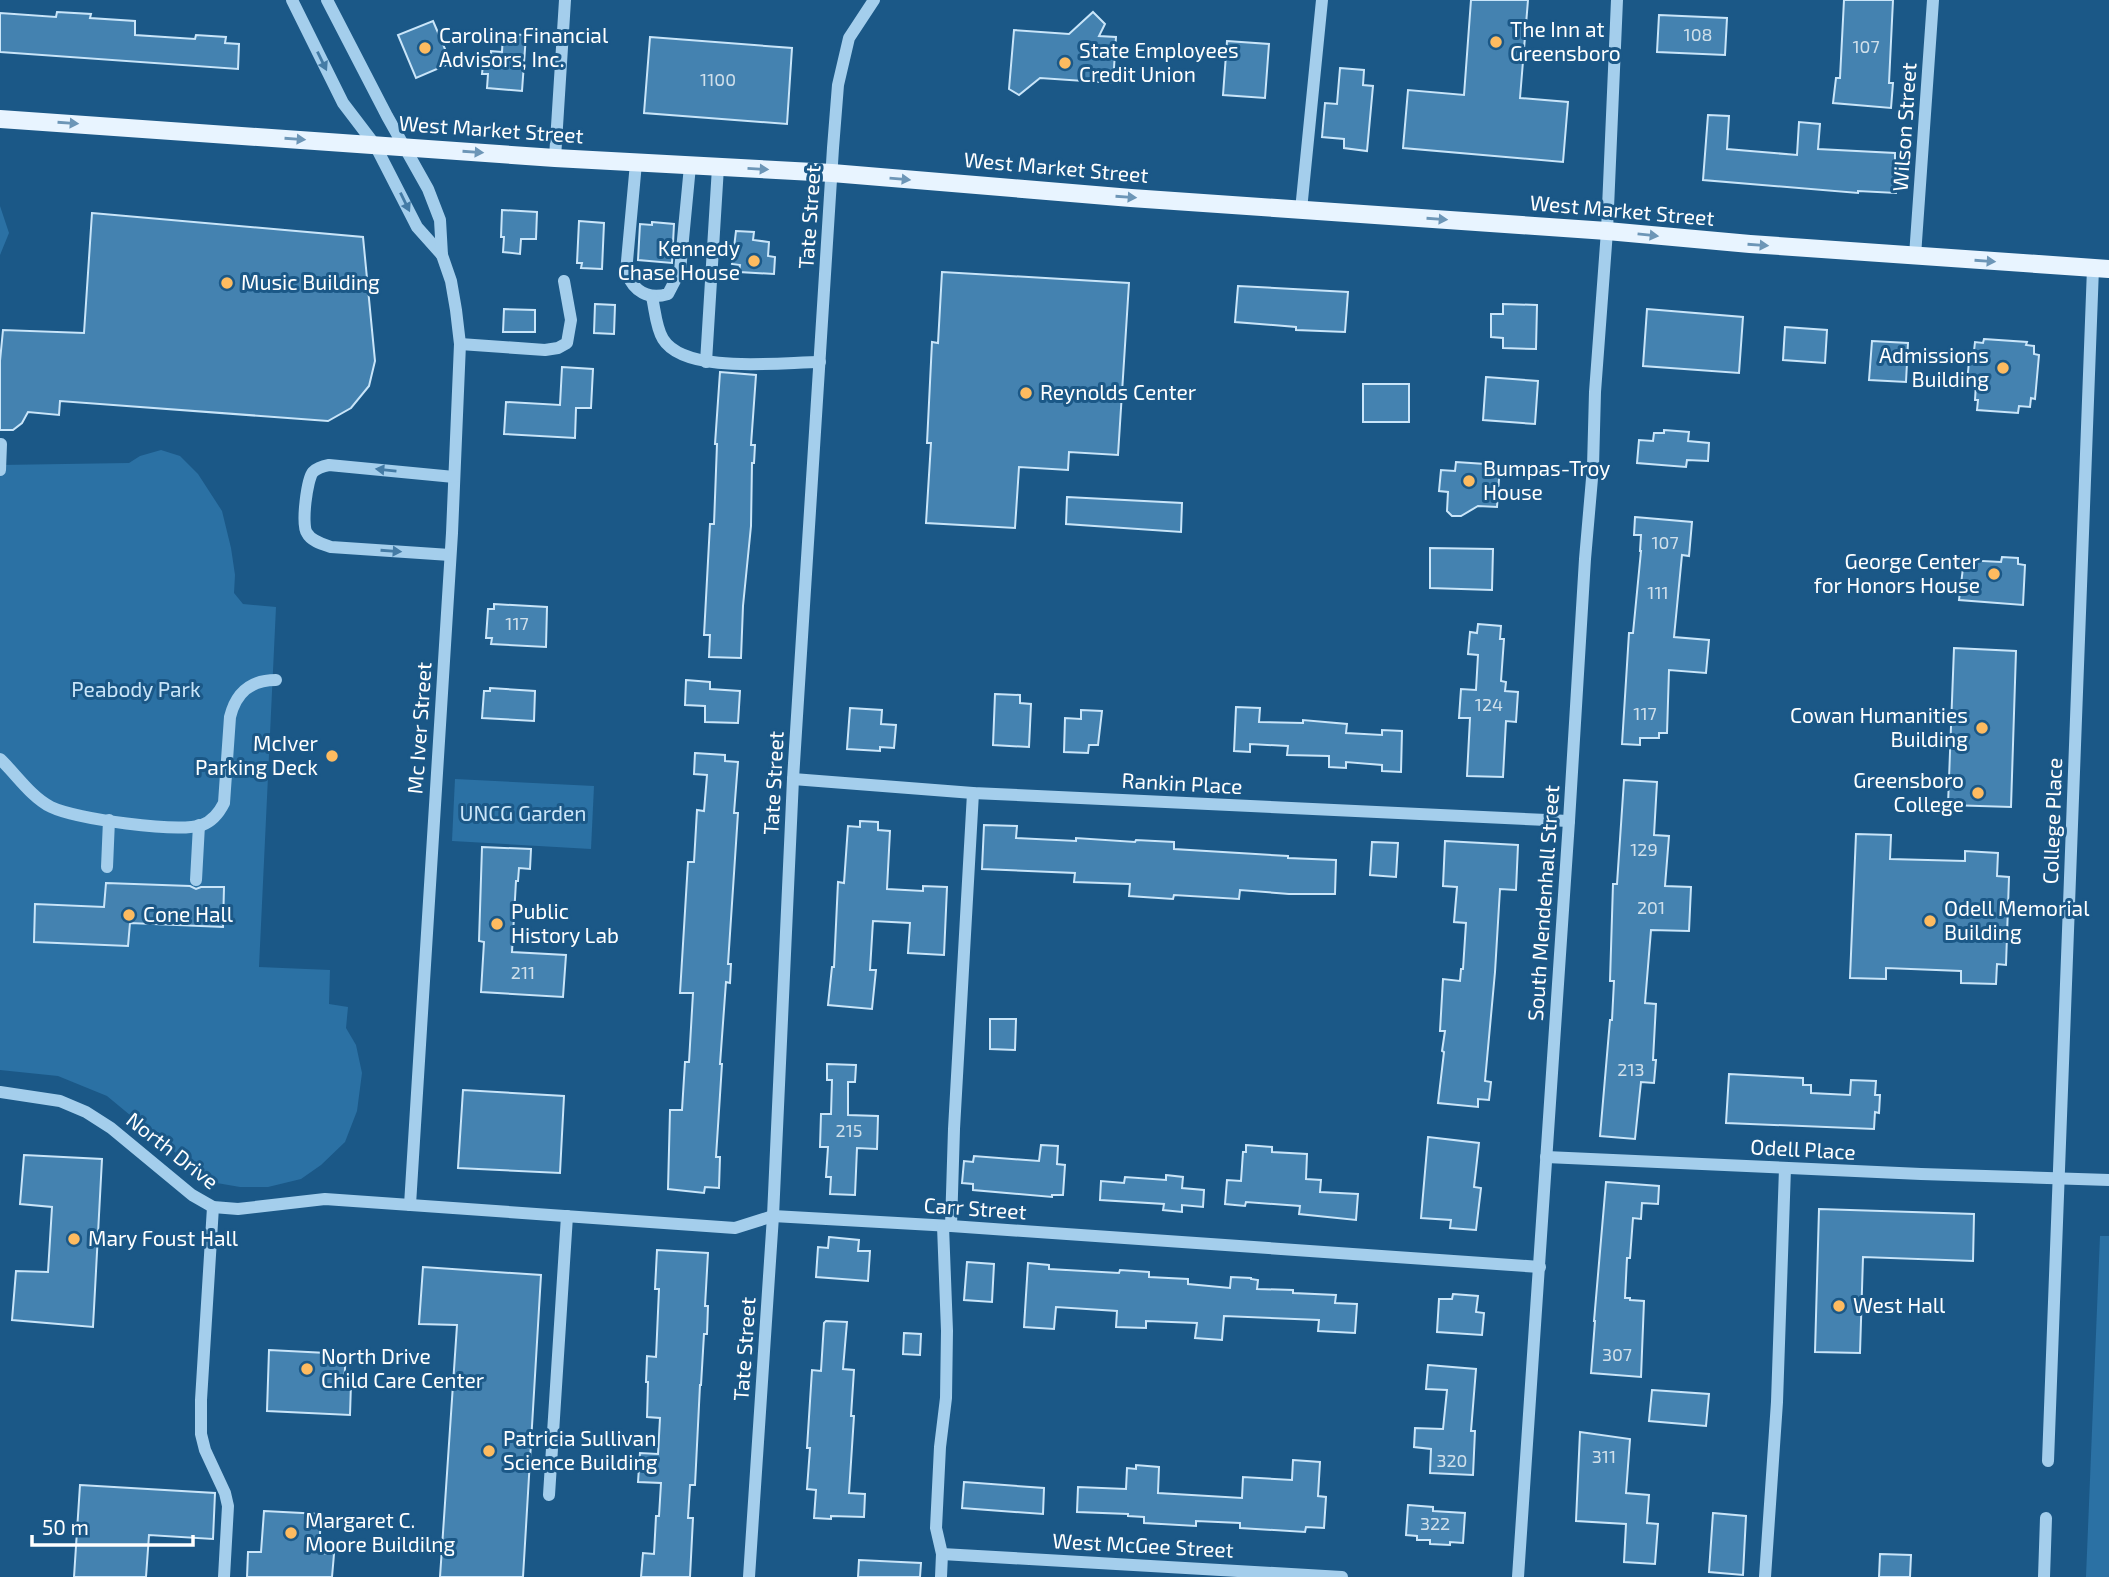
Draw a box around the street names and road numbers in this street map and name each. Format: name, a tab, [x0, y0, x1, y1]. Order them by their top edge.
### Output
street label: Wilson Street	[1887, 62, 1920, 192]
street label: West Market Street	[398, 110, 584, 147]
street label: West Market Street	[963, 146, 1149, 187]
street label: Tate Street	[792, 164, 825, 270]
street label: West Market Street	[1529, 189, 1715, 230]
street label: Mc Iver Street	[401, 661, 436, 795]
street label: Tate Street	[757, 730, 788, 836]
street label: College Place	[2037, 757, 2066, 885]
street label: Rankin Place	[1121, 767, 1243, 798]
street label: South Mendenhall Street	[1522, 784, 1563, 1022]
street label: North Drive	[122, 1106, 224, 1194]
street label: Odell Place	[1750, 1133, 1856, 1164]
street label: Carr Street	[923, 1191, 1027, 1224]
street label: Tate Street	[727, 1296, 760, 1402]
street label: West McGee Street	[1052, 1527, 1234, 1562]

